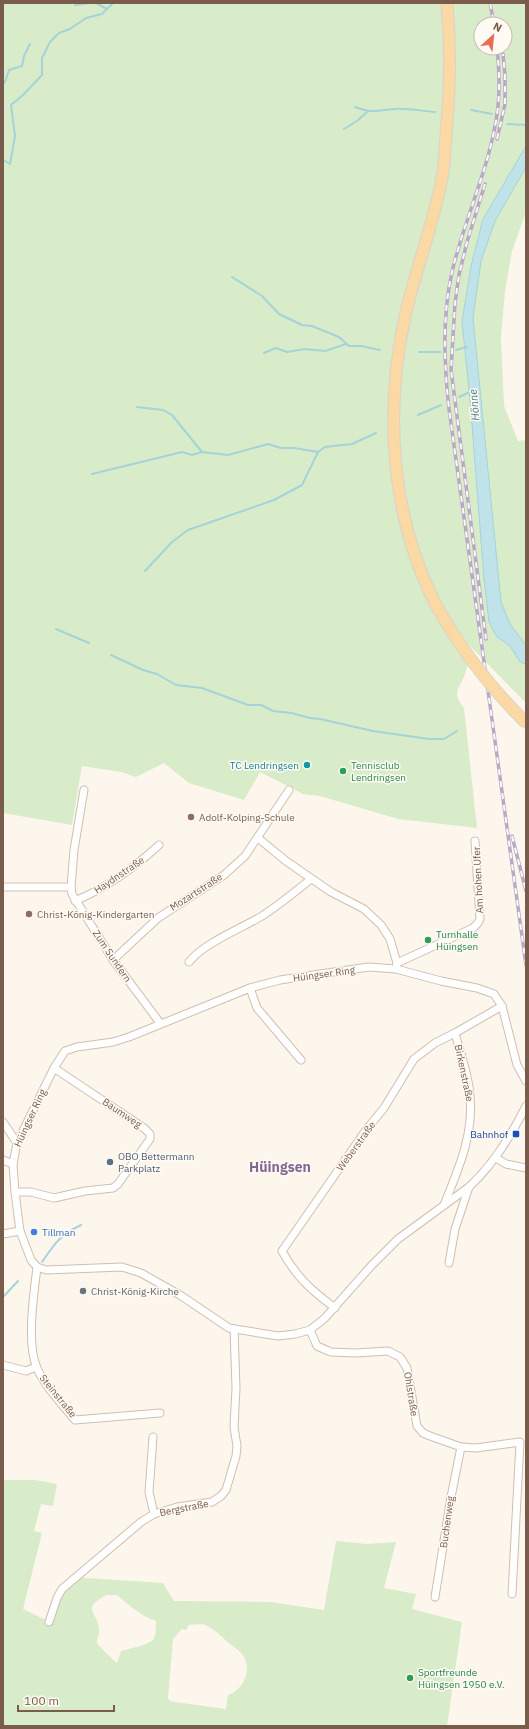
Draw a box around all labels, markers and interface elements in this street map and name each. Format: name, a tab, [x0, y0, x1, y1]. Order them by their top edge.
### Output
north arrow	[473, 16, 513, 56]
text: N	[491, 19, 504, 35]
water label: Hönne	[466, 388, 482, 421]
place label: TC Lendringsen	[230, 759, 299, 772]
place label: Tennisclub Lendringsen	[351, 759, 406, 784]
marker: TC Lendringsen	[302, 760, 312, 770]
marker: Tennisclub Lendringsen	[338, 766, 348, 776]
place label: Adolf-Kolping-Schule	[199, 811, 295, 824]
marker: Adolf-Kolping-Schule	[186, 812, 196, 822]
street label: Am hohen Ufer	[470, 846, 486, 914]
street label: Haydnstraße	[91, 853, 147, 897]
street label: Mozartstraße	[167, 870, 225, 914]
place label: Christ-König-Kindergarten	[37, 908, 155, 921]
marker: Christ-König-Kindergarten	[24, 909, 34, 919]
street label: Zum Sundern	[90, 927, 134, 985]
place label: Turnhalle Hüingsen	[436, 928, 479, 953]
marker: Turnhalle Hüingsen	[423, 935, 433, 945]
street label: Hüingser Ring	[292, 963, 357, 985]
street label: Birkenstraße	[452, 1043, 477, 1103]
street label: Hüingser Ring	[11, 1086, 49, 1149]
street label: Baumweg	[100, 1095, 145, 1131]
street label: Weberstraße	[334, 1118, 379, 1173]
place label: Bahnhof	[470, 1128, 509, 1141]
marker: Bahnhof	[511, 1129, 521, 1139]
place label: OBO Bettermann Parkplatz	[118, 1150, 195, 1175]
marker: OBO Bettermann Parkplatz	[105, 1157, 115, 1167]
district label: Hüingsen	[249, 1158, 311, 1176]
place label: Tillman	[42, 1226, 75, 1239]
marker: Tillman	[29, 1227, 39, 1237]
place label: Christ-König-Kirche	[91, 1285, 179, 1298]
marker: Christ-König-Kirche	[78, 1286, 88, 1296]
street label: Ohlstraße	[401, 1371, 421, 1418]
street label: Steinstraße	[37, 1372, 80, 1421]
street label: Buchenweg	[437, 1494, 457, 1549]
street label: Bergstraße	[158, 1497, 210, 1519]
place label: Sportfreunde Hüingsen 1950 e.V.	[418, 1666, 505, 1691]
marker: Sportfreunde Hüingsen 1950 e.V.	[405, 1673, 415, 1683]
scale bar	[18, 1687, 114, 1713]
text: 100 m	[24, 1693, 59, 1708]

